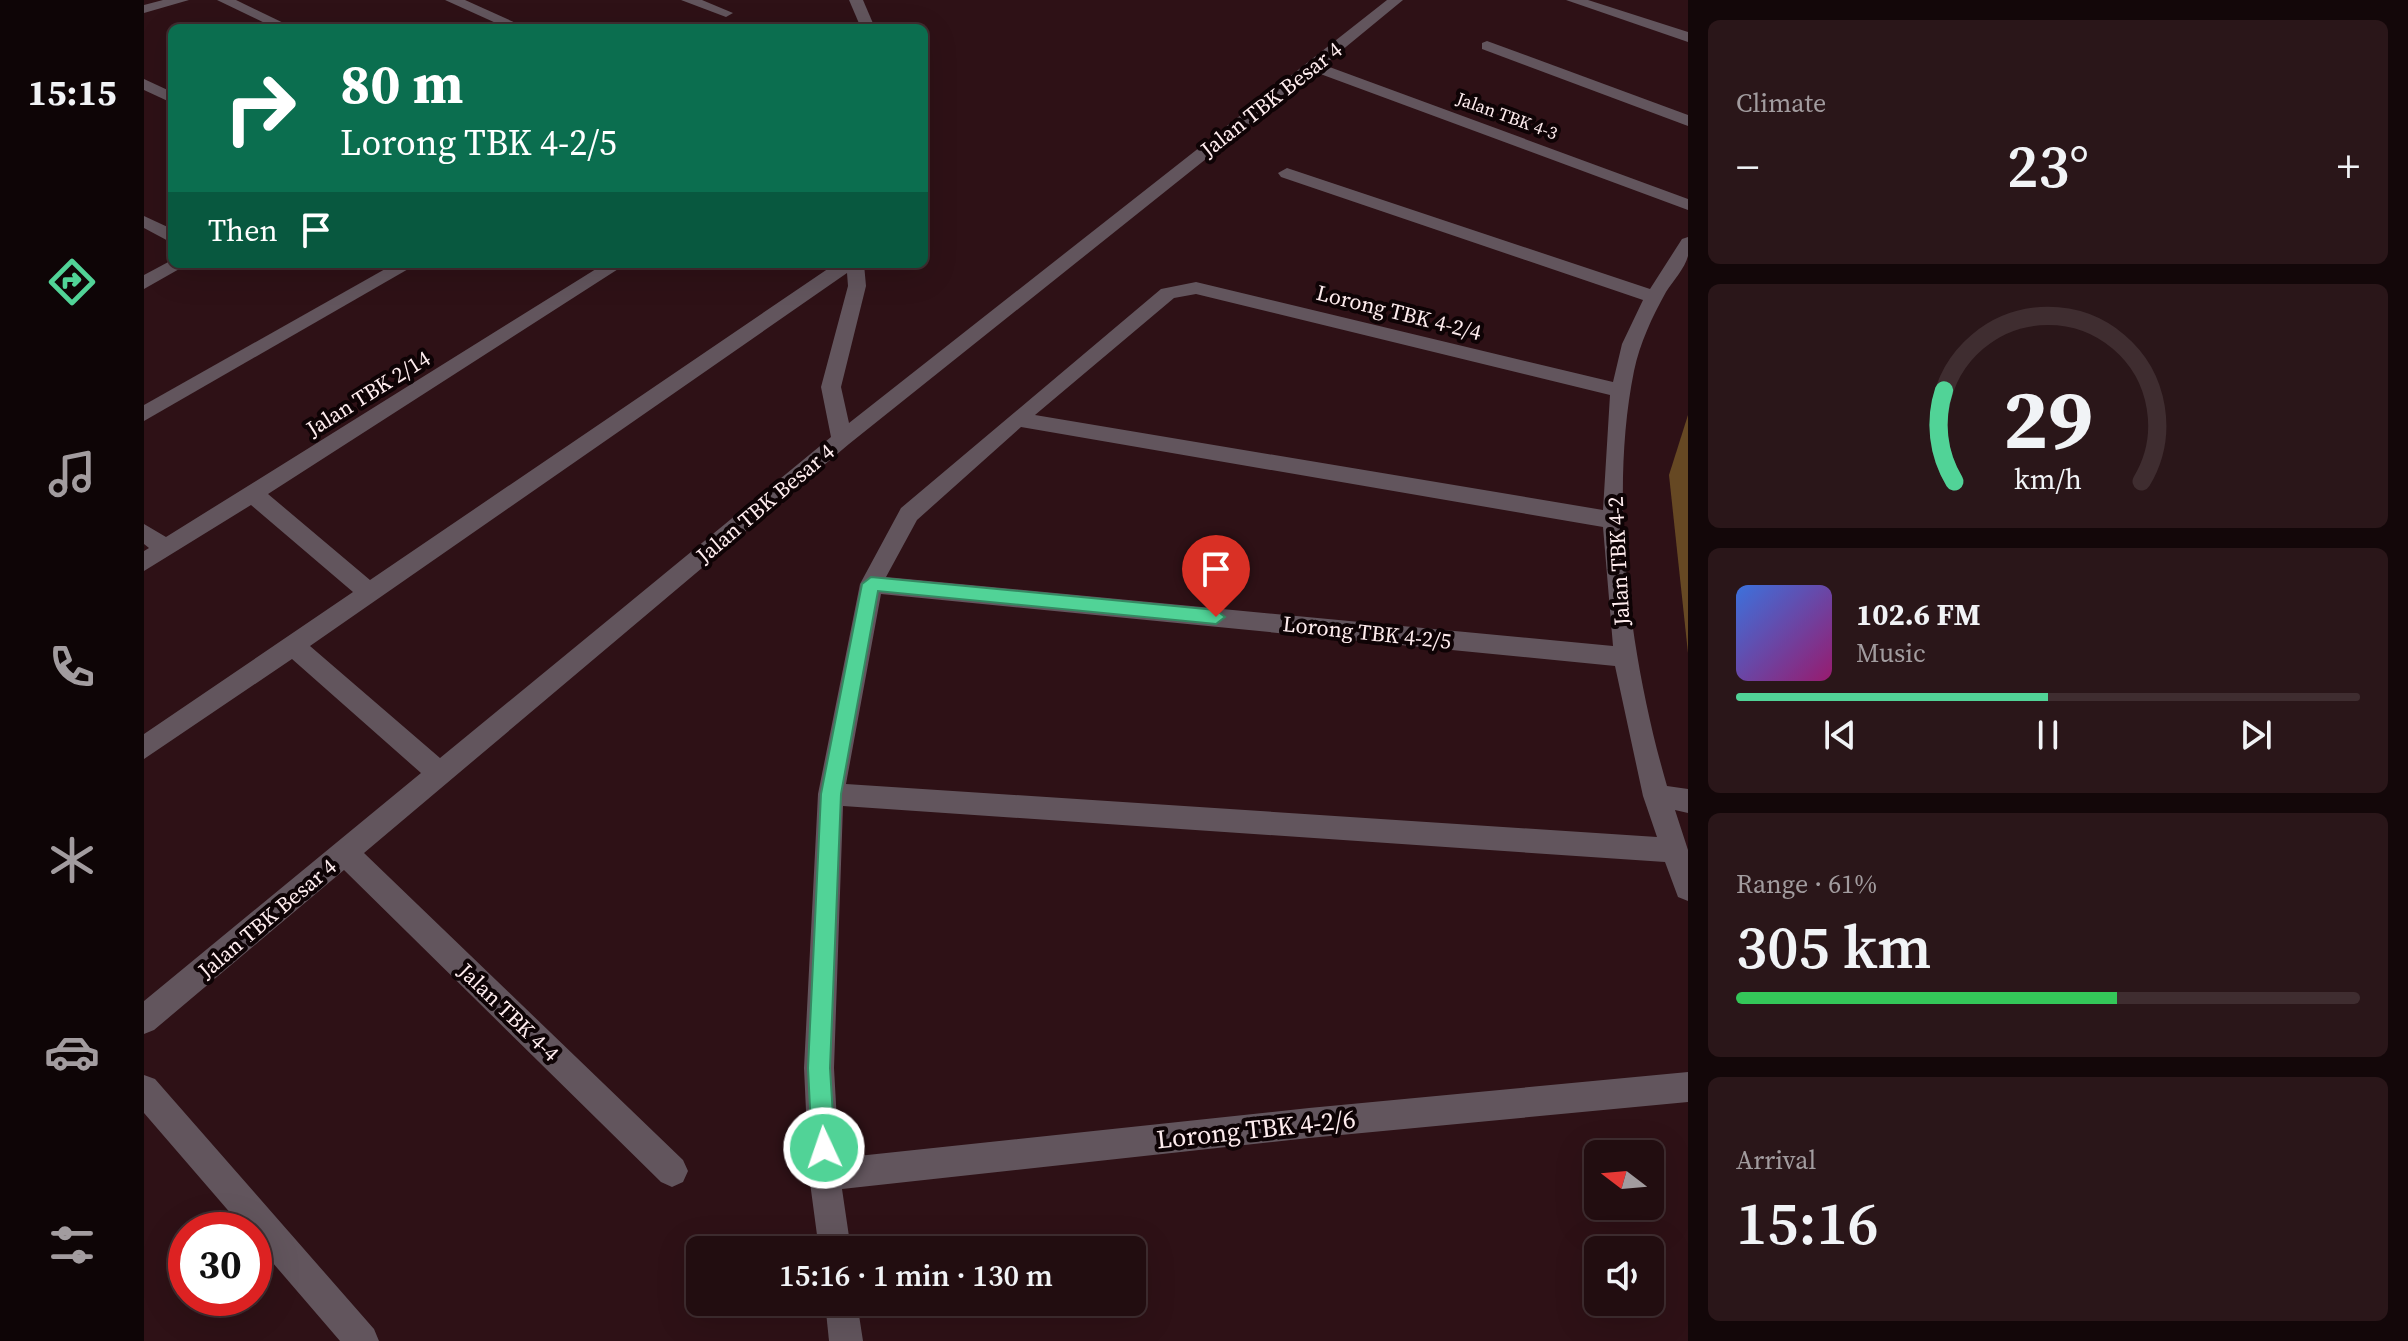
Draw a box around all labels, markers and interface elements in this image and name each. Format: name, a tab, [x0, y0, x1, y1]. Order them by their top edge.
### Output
street label: Jalan TBK Besar 4	[1193, 34, 1348, 164]
text: 80 m	[340, 45, 463, 122]
icon: right	[208, 56, 312, 160]
text: 15:15	[28, 68, 116, 117]
street label: Jalan TBK 4-3	[1452, 85, 1561, 145]
text: Climate	[1736, 85, 1826, 121]
text: Lorong TBK 4-2/5	[340, 118, 617, 167]
text: 23°	[2007, 125, 2089, 207]
text: −	[1736, 136, 1759, 197]
text: +	[2337, 136, 2360, 197]
icon: arrive	[294, 208, 338, 252]
text: Then	[208, 210, 278, 251]
icon: directions	[44, 254, 100, 310]
street label: Lorong TBK 4-2/4	[1313, 277, 1485, 347]
street label: Jalan TBK 2/14	[299, 343, 436, 444]
text: 29	[2003, 362, 2093, 476]
street label: Jalan TBK Besar 4	[689, 436, 840, 570]
icon: music	[44, 446, 100, 502]
text: km/h	[2014, 459, 2082, 499]
street label: Jalan TBK 4-2	[1600, 496, 1636, 627]
pin	[1182, 535, 1250, 617]
icon: arrive	[1194, 547, 1238, 591]
text: 102.6 FM	[1856, 594, 1981, 635]
street label: Lorong TBK 4-2/5	[1281, 608, 1453, 656]
text: Music	[1856, 635, 1926, 671]
icon: phone	[44, 639, 100, 695]
icon: previous	[1818, 713, 1862, 757]
icon: pause	[2026, 713, 2070, 757]
icon: next	[2234, 713, 2278, 757]
icon: climate	[44, 832, 100, 888]
street label: Jalan TBK Besar 4	[191, 851, 342, 985]
text: Range · 61%	[1736, 866, 1877, 902]
text: 305 km	[1736, 906, 1932, 988]
street label: Jalan TBK 4-4	[451, 956, 566, 1068]
icon: car	[44, 1024, 100, 1080]
street label: Lorong TBK 4-2/6	[1155, 1101, 1357, 1157]
position arrow	[782, 1106, 866, 1190]
north arrow	[1584, 1140, 1664, 1220]
map controls	[1584, 1140, 1664, 1316]
text: Arrival	[1736, 1142, 1816, 1178]
text: 15:16	[1736, 1182, 1879, 1264]
speed limit sign: 30	[168, 1212, 272, 1316]
icon: filters	[44, 1217, 100, 1273]
button: sound	[1584, 1236, 1664, 1316]
text: 15:16 · 1 min · 130 m	[779, 1255, 1053, 1296]

